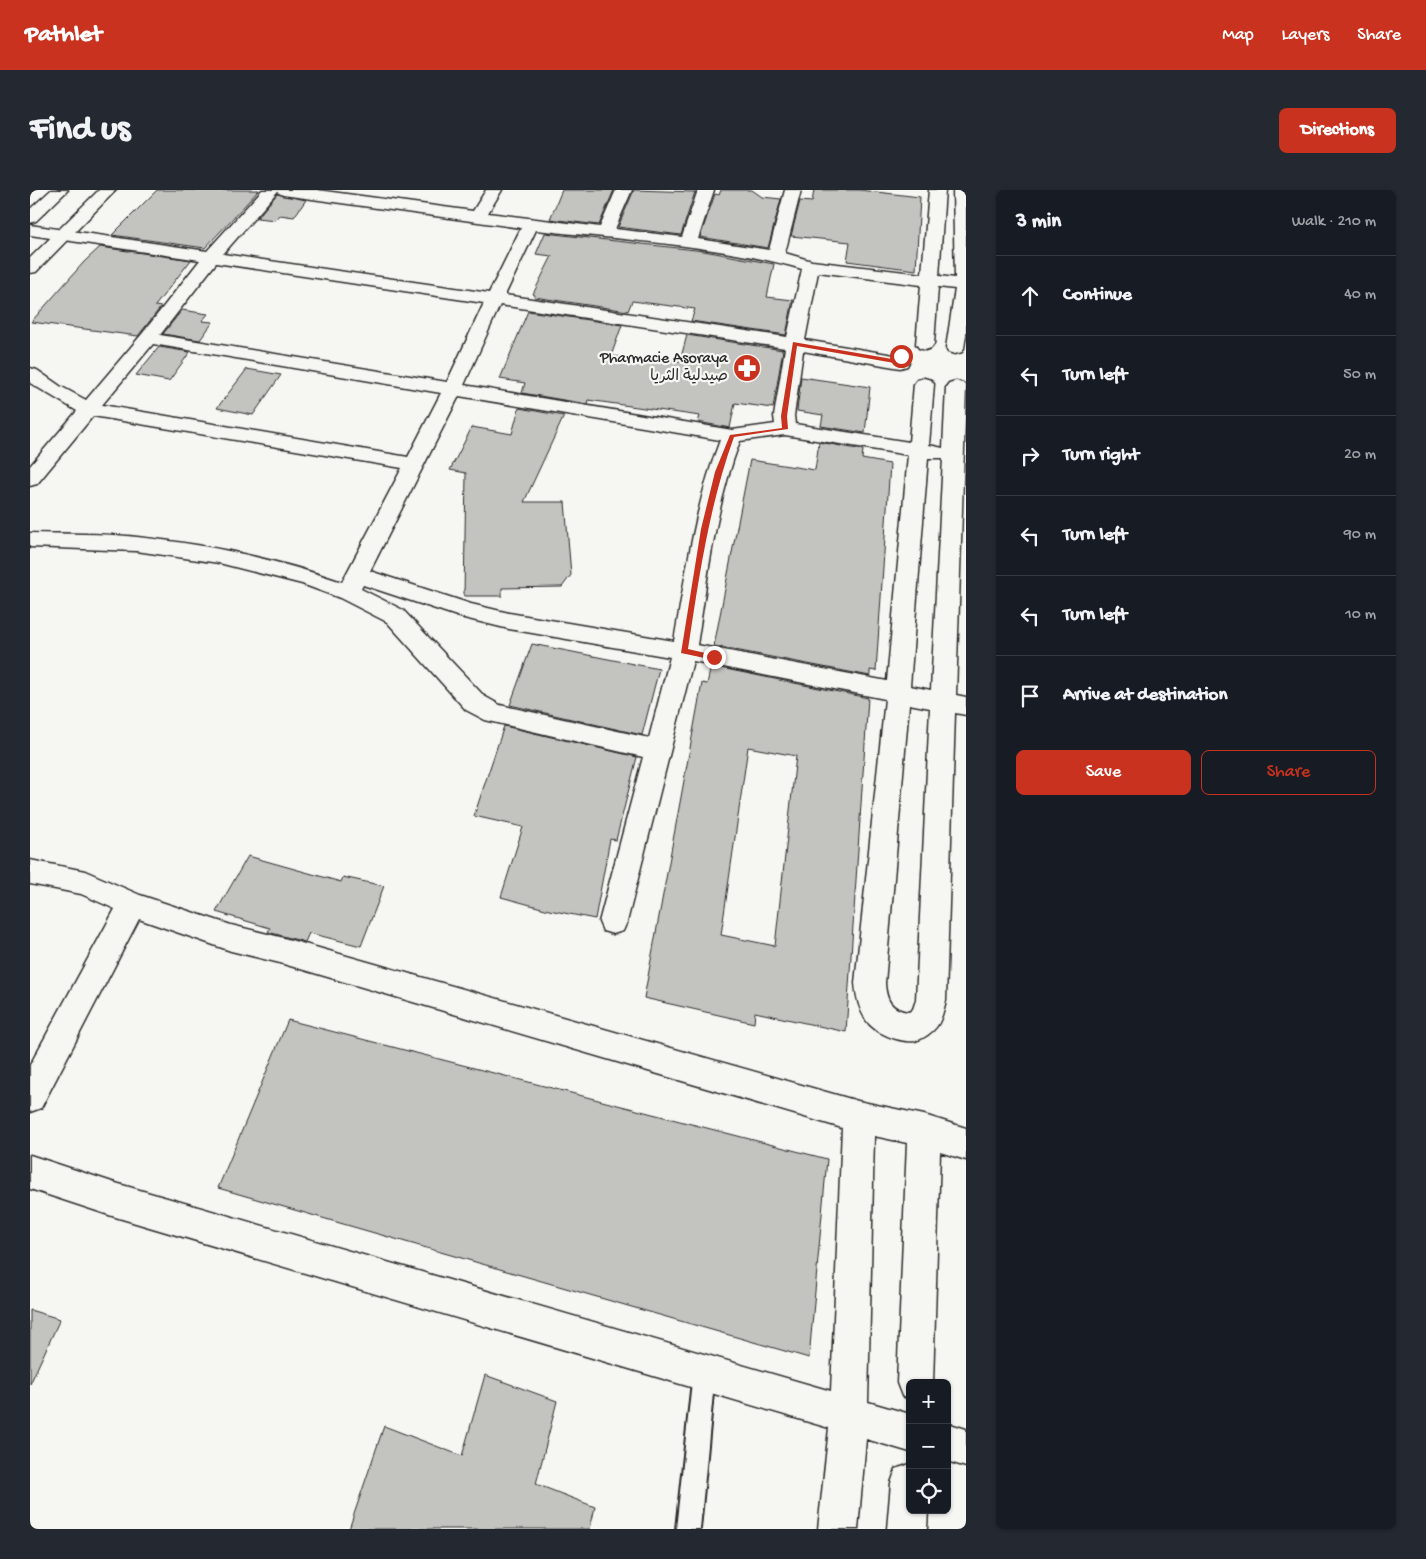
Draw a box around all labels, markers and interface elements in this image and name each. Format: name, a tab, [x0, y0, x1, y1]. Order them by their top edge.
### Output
text: Pathlet	[25, 21, 102, 50]
text: Map	[1222, 25, 1254, 46]
text: Layers	[1282, 25, 1329, 46]
text: Share	[1357, 25, 1401, 46]
button: Directions	[1279, 108, 1396, 153]
text: Find us	[30, 110, 130, 151]
text: 3 min	[1016, 210, 1061, 235]
text: Walk · 210 m	[1292, 213, 1376, 232]
icon: ahead	[1016, 282, 1044, 310]
text: Continue	[1063, 284, 1132, 307]
text: 40 m	[1344, 286, 1376, 305]
route start	[890, 345, 913, 368]
place label: Pharmacie Asoraya صيدلية الثريا	[599, 350, 729, 387]
pharmacy icon: Pharmacie Asoraya صيدلية الثريا	[732, 353, 762, 383]
icon: left	[1016, 362, 1044, 390]
text: Turn left	[1063, 364, 1127, 387]
text: 50 m	[1343, 366, 1376, 385]
icon: right	[1016, 442, 1044, 470]
text: Turn right	[1063, 444, 1139, 467]
text: 20 m	[1344, 446, 1376, 465]
icon: left	[1016, 522, 1044, 550]
text: Turn left	[1063, 524, 1127, 547]
text: 90 m	[1344, 526, 1376, 545]
icon: left	[1016, 602, 1044, 630]
text: Turn left	[1063, 604, 1127, 627]
text: 10 m	[1345, 606, 1376, 625]
route end	[703, 646, 726, 669]
icon: arrive	[1016, 682, 1044, 710]
text: Arrive at destination	[1063, 684, 1227, 707]
button: Save	[1016, 750, 1191, 795]
button: Share	[1201, 750, 1376, 795]
map controls	[906, 1379, 951, 1514]
button: +	[906, 1379, 951, 1424]
button: −	[906, 1424, 951, 1469]
button: locate	[906, 1469, 951, 1514]

